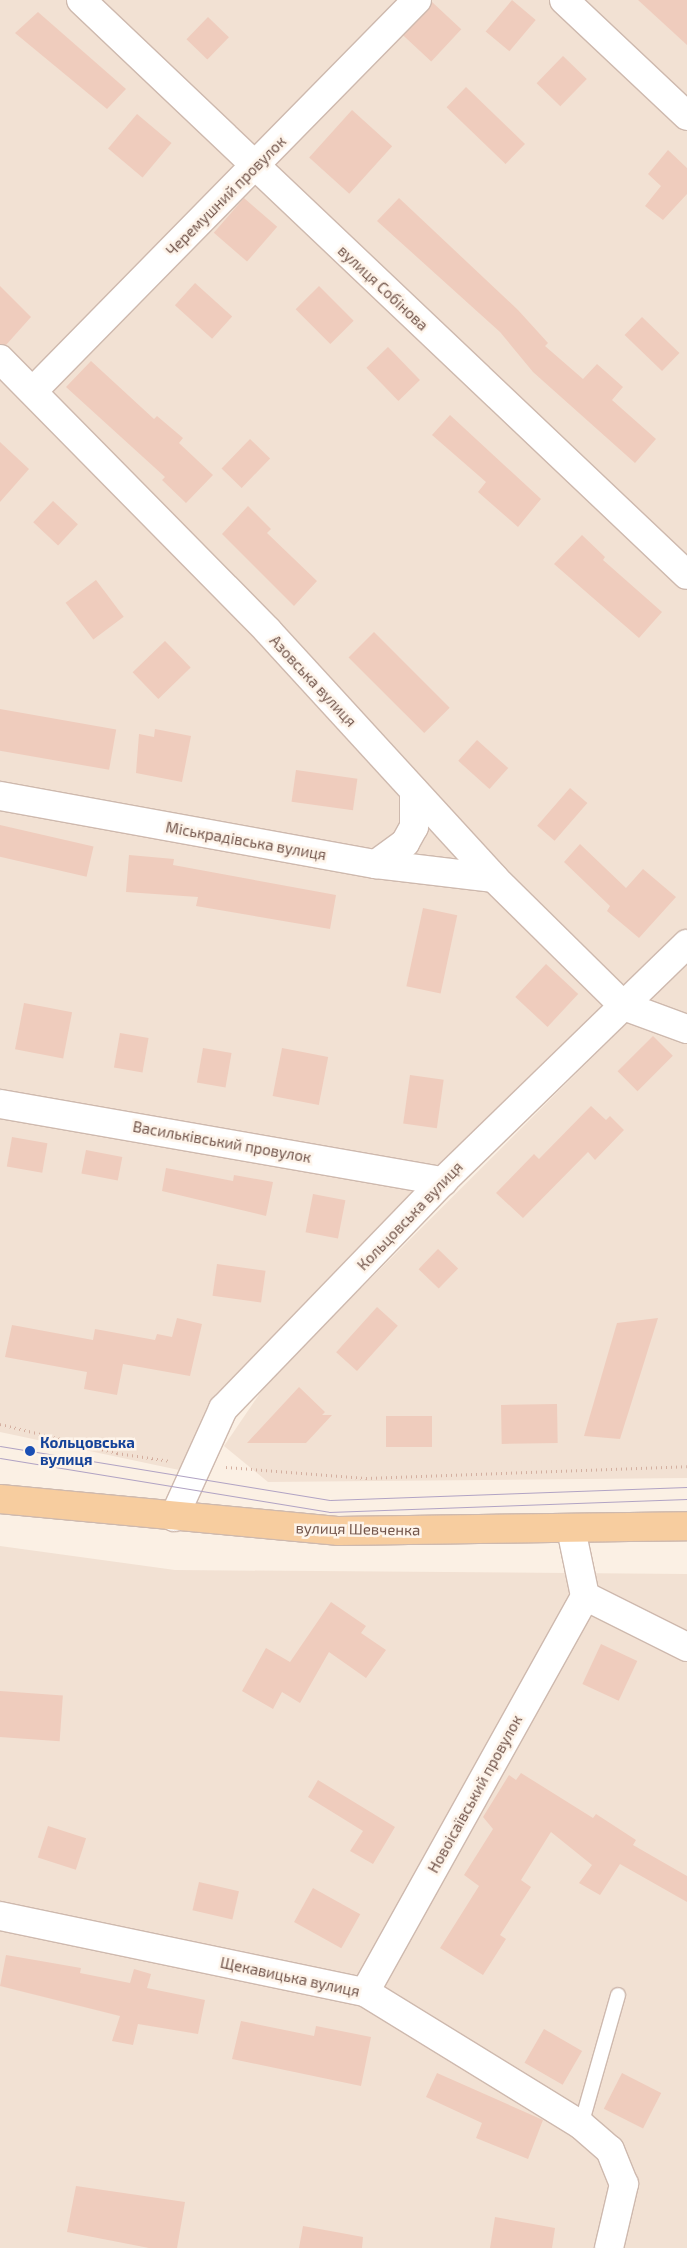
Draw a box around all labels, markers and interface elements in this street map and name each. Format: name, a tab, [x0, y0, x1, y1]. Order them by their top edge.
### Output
street label: Черемушний провулок	[162, 132, 290, 260]
street label: вулиця Собінова	[334, 242, 432, 334]
street label: Азовська вулиця	[266, 632, 360, 730]
street label: Міськрадівська вулиця	[164, 818, 328, 864]
street label: Васильківський провулок	[131, 1117, 313, 1167]
street label: Кольцовська вулиця	[354, 1158, 466, 1274]
place label: Кольцовська вулиця	[40, 1433, 135, 1468]
marker: Кольцовська вулиця	[24, 1445, 36, 1457]
street label: вулиця Шевченка	[295, 1519, 421, 1539]
street label: Новоісаївський провулок	[424, 1712, 526, 1876]
street label: Щекавицька вулиця	[219, 1953, 361, 2001]

